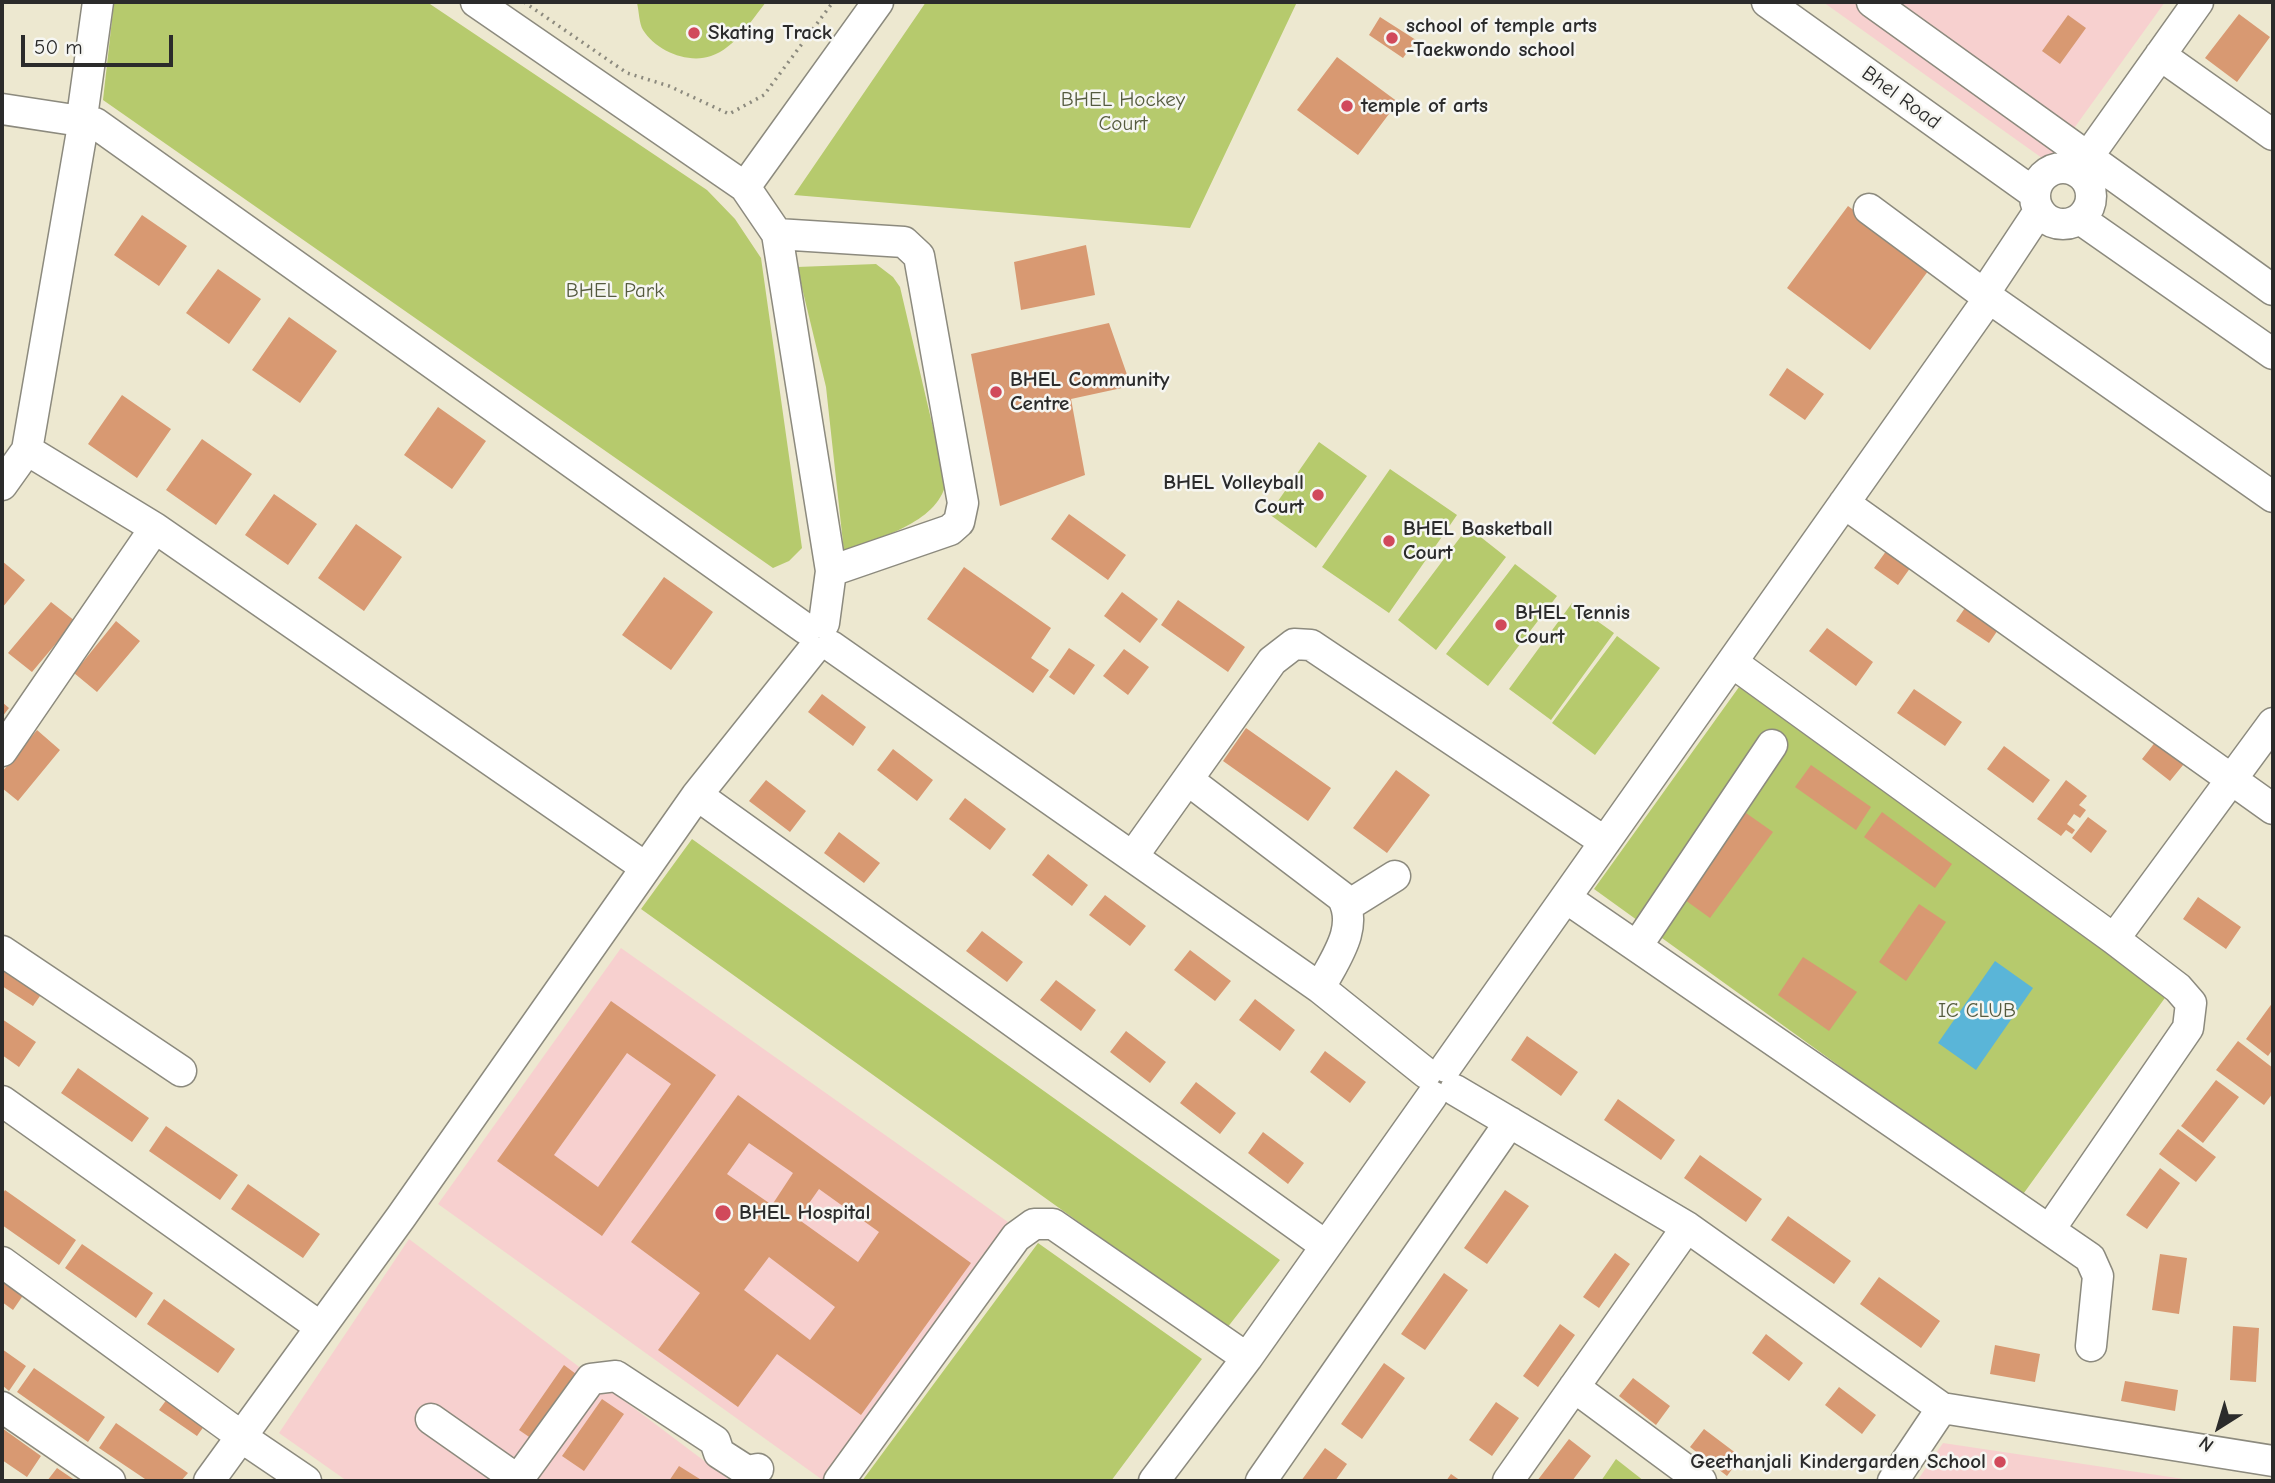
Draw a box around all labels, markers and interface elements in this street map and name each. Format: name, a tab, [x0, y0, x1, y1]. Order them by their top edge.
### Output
place label: school of temple arts -Taekwondo school	[1406, 13, 1597, 63]
place label: Skating Track	[708, 20, 832, 46]
scale bar	[24, 21, 177, 65]
marker: Skating Track	[686, 25, 702, 41]
marker: school of temple arts -Taekwondo school	[1384, 30, 1400, 46]
text: 50 m	[34, 35, 83, 59]
street label: Bhel Road	[1856, 61, 1946, 135]
park label: BHEL Hockey Court	[1061, 87, 1185, 137]
place label: temple of arts	[1361, 93, 1488, 119]
marker: temple of arts	[1339, 98, 1355, 114]
park label: BHEL Park	[566, 278, 664, 304]
place label: BHEL Community Centre	[1010, 367, 1169, 417]
marker: BHEL Community Centre	[988, 384, 1004, 400]
place label: BHEL Volleyball Court	[1163, 470, 1304, 520]
marker: BHEL Volleyball Court	[1310, 487, 1326, 503]
place label: BHEL Basketball Court	[1403, 516, 1553, 566]
marker: BHEL Basketball Court	[1381, 533, 1397, 549]
place label: BHEL Tennis Court	[1515, 600, 1630, 650]
marker: BHEL Tennis Court	[1493, 617, 1509, 633]
park label: IC CLUB	[1938, 998, 2016, 1024]
place label: BHEL Hospital	[739, 1200, 870, 1226]
marker: BHEL Hospital	[713, 1203, 733, 1223]
north arrow	[2184, 1392, 2254, 1462]
text: N	[2195, 1431, 2218, 1456]
place label: Geethanjali Kindergarden School	[1690, 1449, 1986, 1475]
marker: Geethanjali Kindergarden School	[1992, 1454, 2008, 1470]

